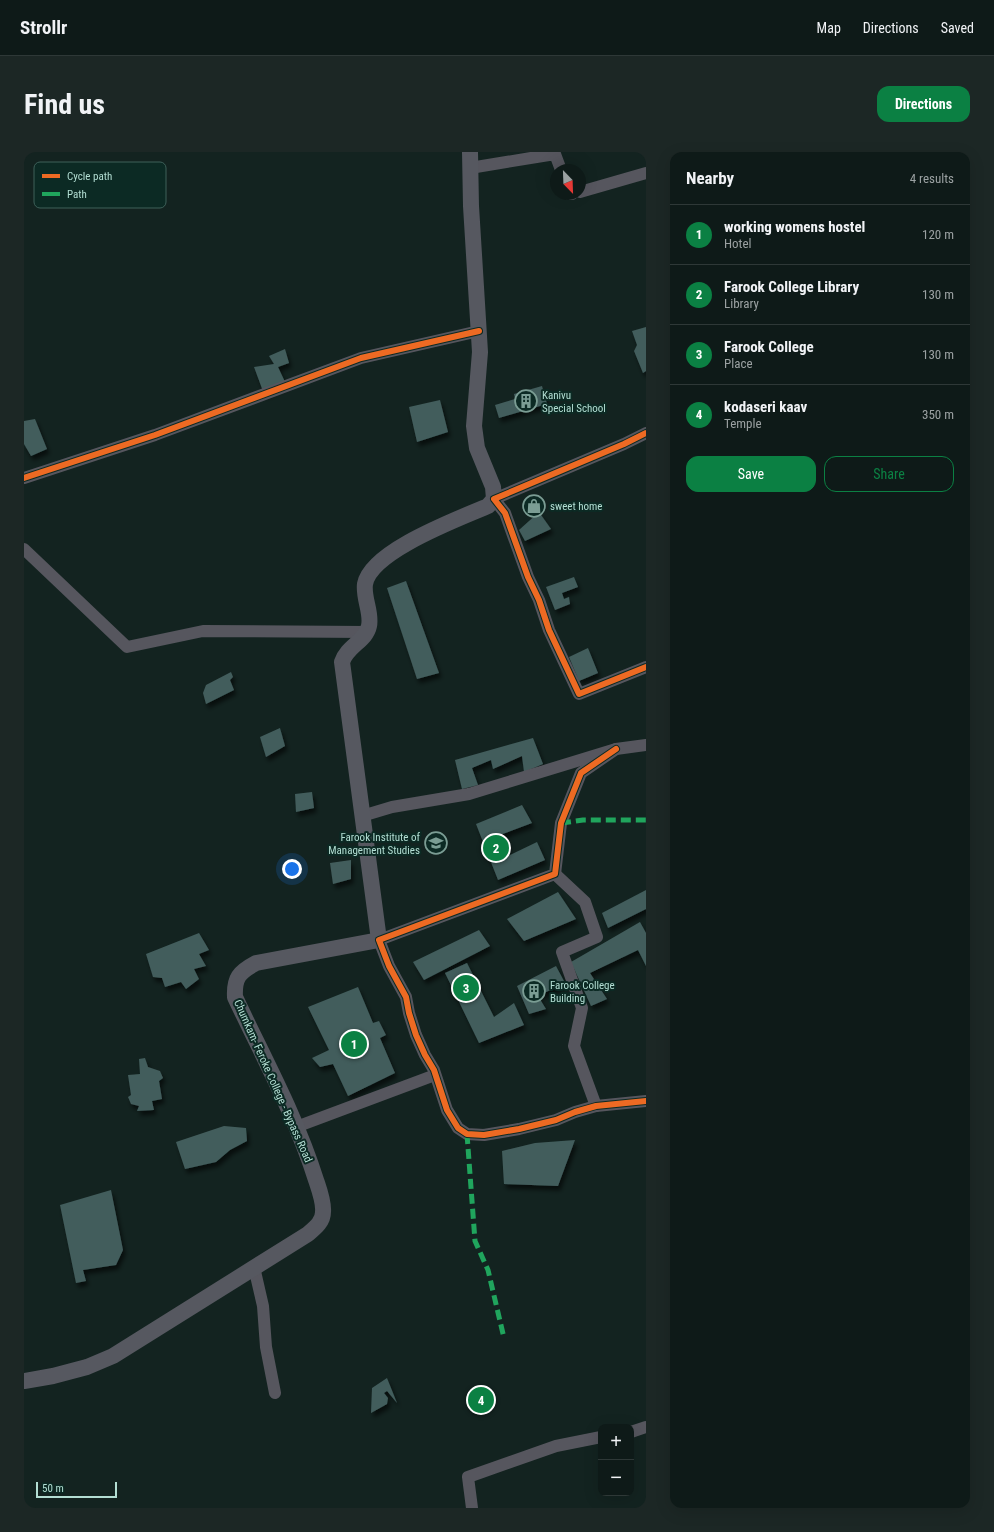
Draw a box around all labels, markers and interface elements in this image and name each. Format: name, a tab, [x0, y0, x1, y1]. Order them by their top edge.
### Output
text: Strollr	[20, 16, 67, 39]
text: Map	[817, 20, 841, 36]
text: Directions	[863, 20, 919, 36]
text: Saved	[941, 20, 974, 36]
button: Directions	[877, 86, 970, 122]
text: Find us	[24, 88, 105, 121]
legend	[34, 162, 166, 208]
north arrow	[550, 164, 586, 200]
text: Nearby	[686, 168, 734, 188]
text: Cycle path	[67, 170, 112, 183]
text: 4 results	[910, 171, 954, 186]
text: Path	[67, 188, 87, 201]
text: working womens hostel	[724, 218, 865, 236]
text: 1	[696, 227, 702, 242]
text: 120 m	[922, 227, 954, 242]
text: Hotel	[724, 236, 752, 251]
text: Farook College Library	[724, 278, 859, 296]
text: 2	[696, 287, 702, 302]
text: 130 m	[922, 287, 954, 302]
text: Library	[724, 296, 759, 311]
text: Farook College	[724, 338, 814, 356]
text: 3	[696, 347, 702, 362]
text: 130 m	[922, 347, 954, 362]
text: Place	[724, 356, 753, 371]
building icon: Kanivu Special School	[513, 388, 539, 414]
place label: Kanivu Special School	[542, 389, 606, 415]
text: kodaseri kaav	[724, 398, 807, 416]
text: 4	[696, 407, 702, 422]
text: 350 m	[922, 407, 954, 422]
text: Temple	[724, 416, 762, 431]
button: Save	[686, 456, 816, 492]
button: Share	[824, 456, 954, 492]
shop icon: sweet home	[521, 493, 547, 519]
place label: sweet home	[550, 500, 603, 513]
school or university icon: Farook Institute of Management Studies	[423, 830, 449, 856]
place label: Farook Institute of Management Studies	[328, 831, 421, 857]
pin: 2	[483, 833, 509, 863]
your location	[282, 859, 302, 879]
pin: 3	[453, 973, 479, 1003]
building icon: Farook College Building	[521, 978, 547, 1004]
place label: Farook College Building	[550, 979, 615, 1005]
street label: Chumkam- Feroke College - Bypass Road	[231, 998, 315, 1164]
pin: 1	[341, 1029, 367, 1059]
pin: 4	[468, 1385, 494, 1415]
map controls	[598, 1424, 634, 1496]
button: +	[598, 1424, 634, 1460]
button: −	[598, 1460, 634, 1496]
scale bar	[36, 1480, 117, 1499]
text: 50 m	[42, 1482, 64, 1495]

